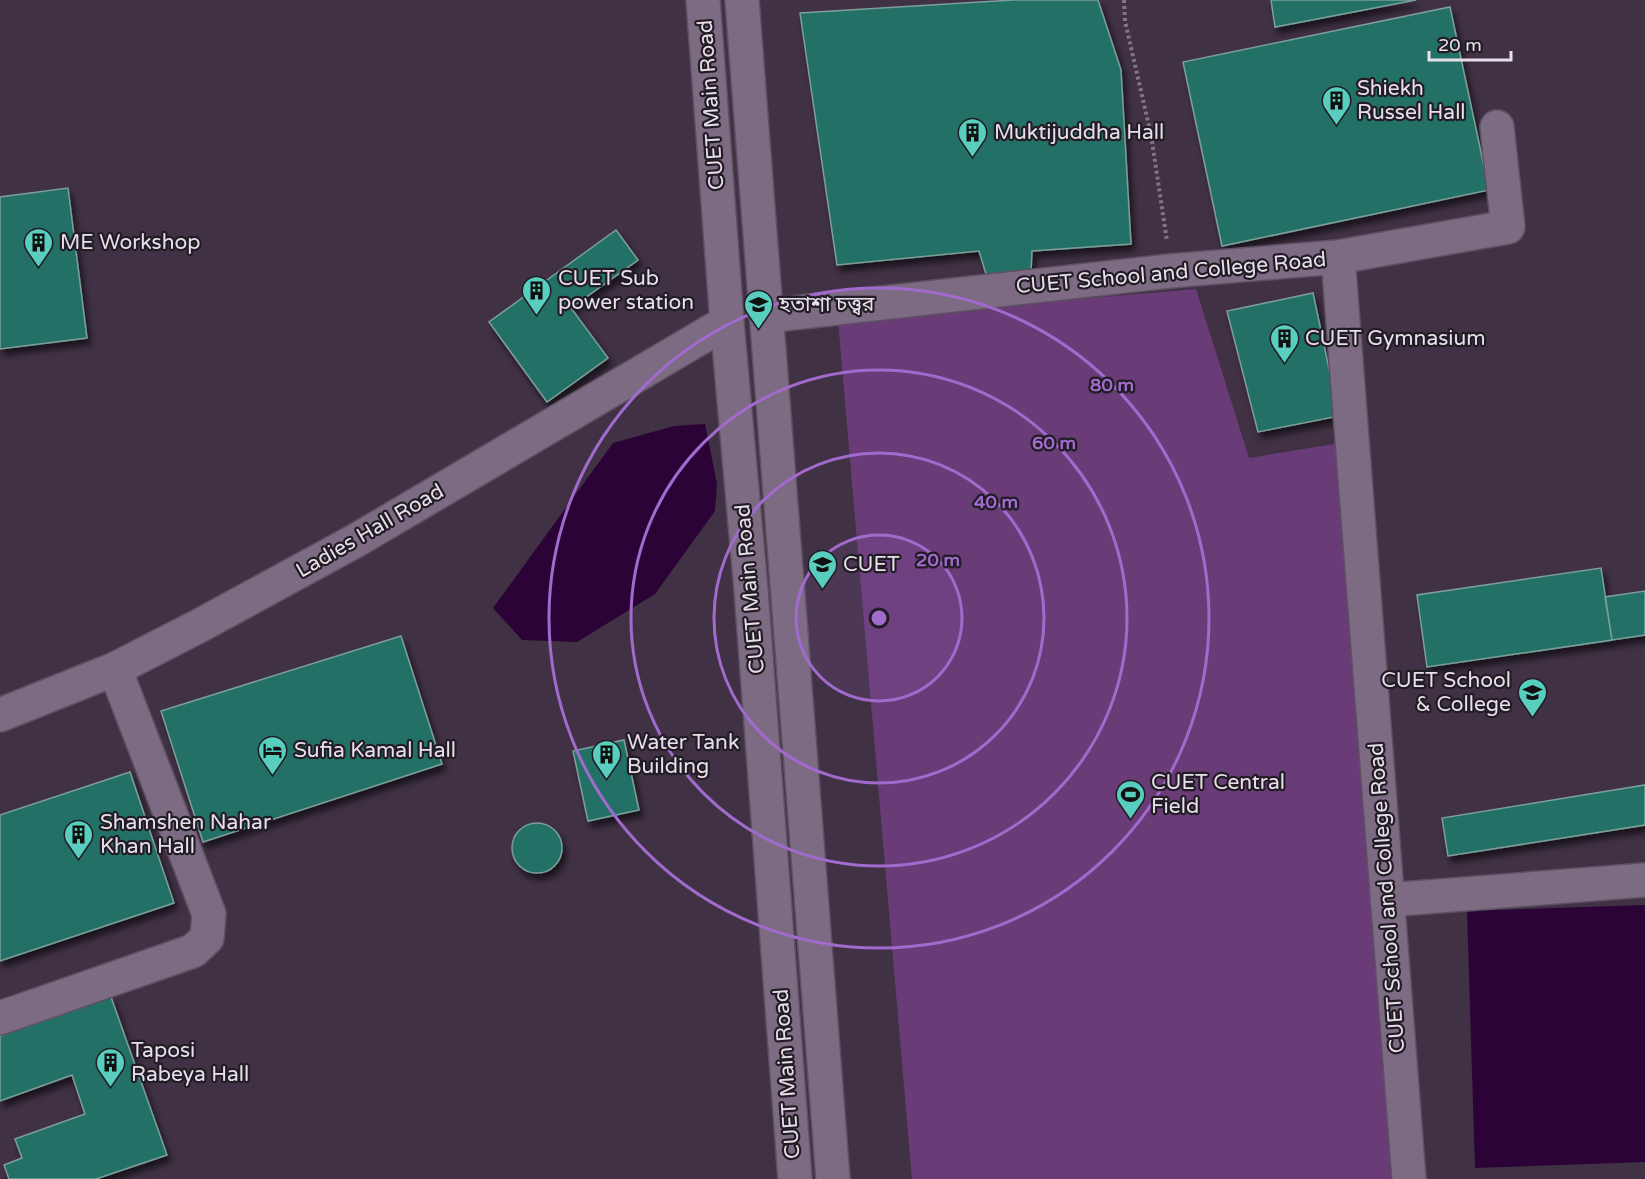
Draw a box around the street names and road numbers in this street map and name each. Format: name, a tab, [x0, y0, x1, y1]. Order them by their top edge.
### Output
street label: CUET Main Road	[693, 19, 729, 191]
street label: CUET School and College Road	[1015, 247, 1327, 299]
street label: Ladies Hall Road	[292, 479, 448, 583]
street label: CUET Main Road	[730, 503, 770, 675]
street label: CUET School and College Road	[1364, 742, 1410, 1054]
street label: CUET Main Road	[769, 988, 805, 1160]

